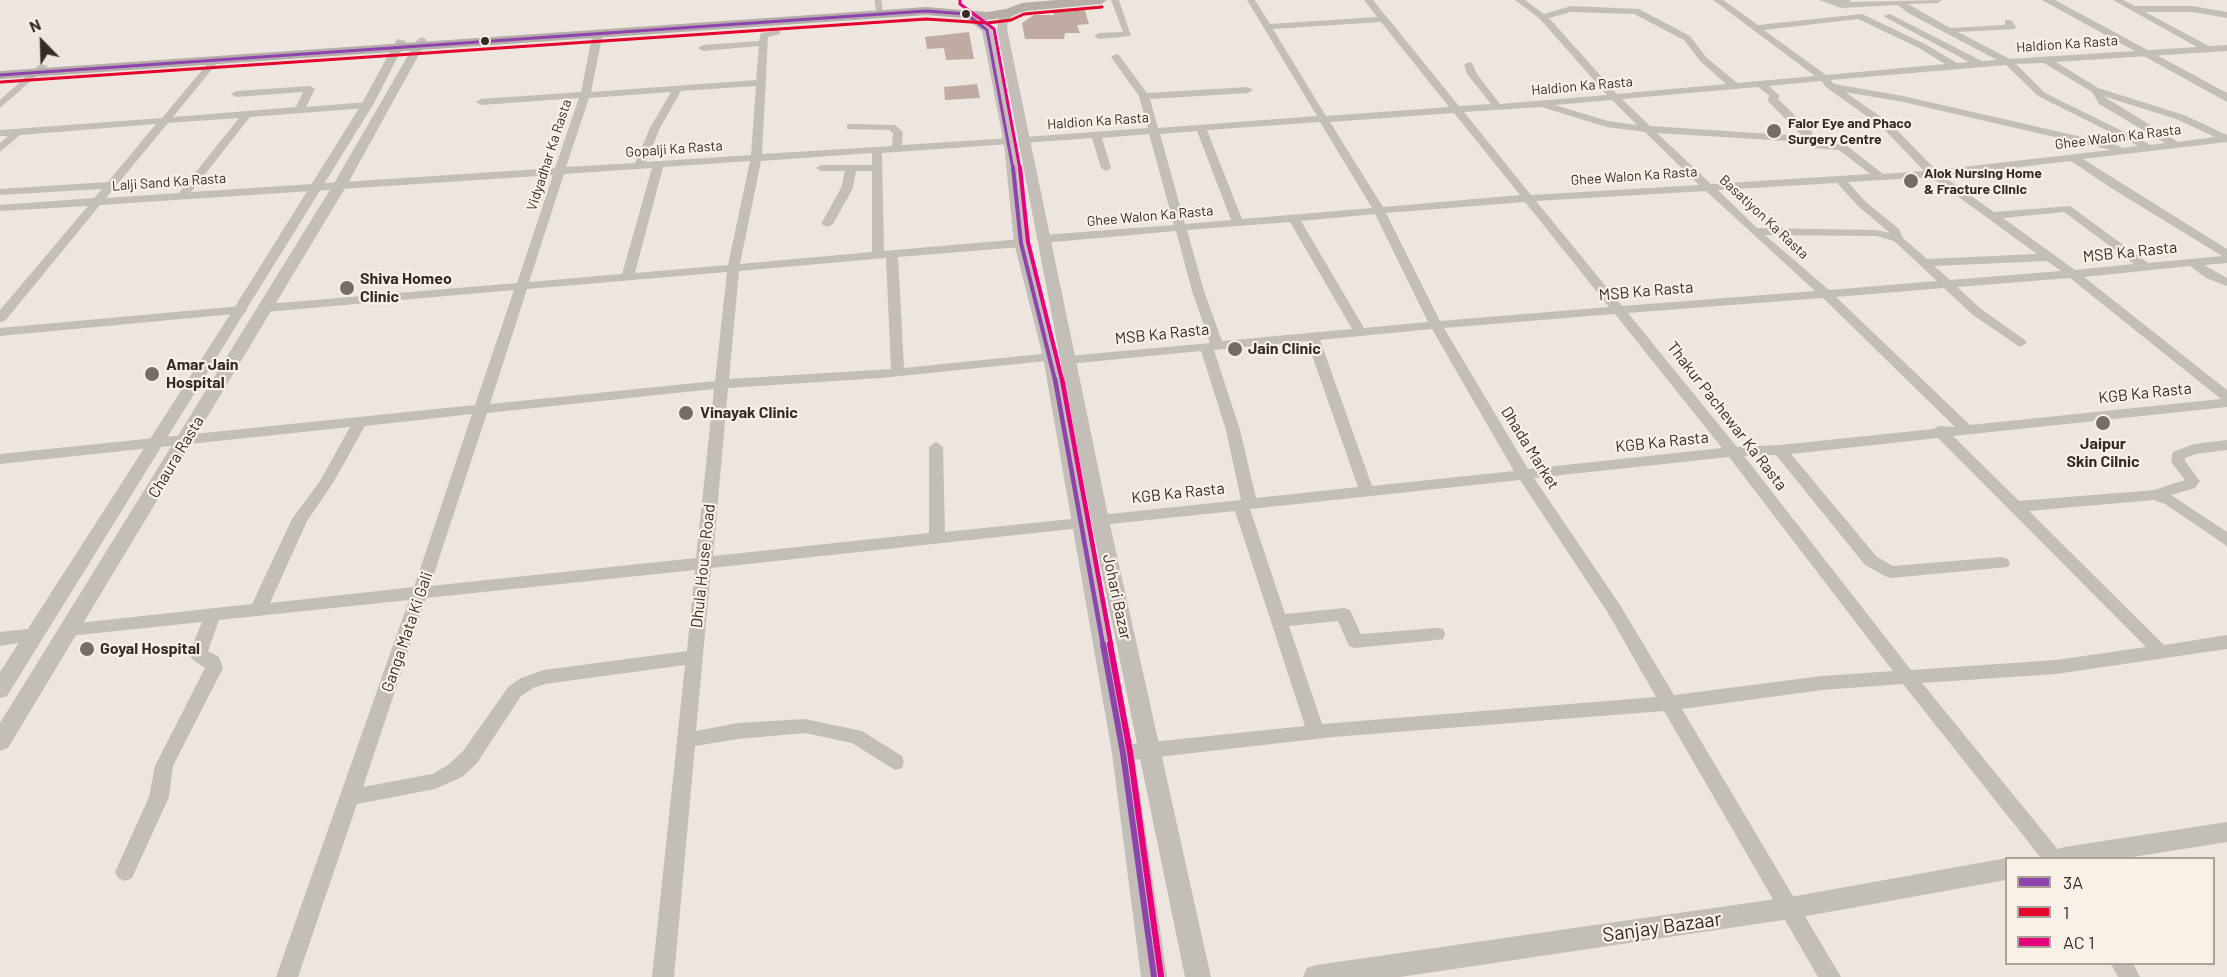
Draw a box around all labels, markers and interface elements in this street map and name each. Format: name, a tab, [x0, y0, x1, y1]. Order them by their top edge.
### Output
unlabelled marker	[960, 8, 972, 20]
north arrow	[12, 12, 72, 72]
text: N	[26, 14, 43, 36]
street label: Haldion Ka Rasta	[2016, 32, 2118, 56]
unlabelled marker	[479, 35, 491, 47]
street label: Haldion Ka Rasta	[1531, 73, 1633, 99]
street label: Vidyadhar Ka Rasta	[523, 97, 575, 213]
street label: Haldion Ka Rasta	[1047, 109, 1149, 133]
place label: Falor Eye and Phaco Surgery Centre	[1788, 115, 1912, 148]
street label: Ghee Walon Ka Rasta	[2054, 121, 2182, 153]
marker: Falor Eye and Phaco Surgery Centre	[1765, 122, 1783, 140]
street label: Gopalji Ka Rasta	[625, 137, 723, 161]
street label: Ghee Walon Ka Rasta	[1570, 163, 1698, 189]
place label: Alok Nursing Home & Fracture Clinic	[1924, 165, 2042, 198]
street label: Lalji Sand Ka Rasta	[111, 170, 227, 194]
street label: Basatiyon Ka Rasta	[1716, 171, 1812, 263]
marker: Alok Nursing Home & Fracture Clinic	[1902, 172, 1920, 190]
street label: Ghee Walon Ka Rasta	[1086, 202, 1214, 230]
street label: MSB Ka Rasta	[2082, 237, 2178, 267]
place label: Shiva Homeo Clinic	[360, 269, 452, 307]
street label: MSB Ka Rasta	[1598, 277, 1694, 305]
marker: Shiva Homeo Clinic	[338, 279, 356, 297]
street label: MSB Ka Rasta	[1114, 319, 1210, 349]
street label: Thakur Pachewar Ka Rasta	[1663, 338, 1791, 494]
place label: Jain Clinic	[1248, 339, 1321, 359]
marker: Jain Clinic	[1226, 340, 1244, 358]
place label: Amar Jain Hospital	[166, 355, 238, 393]
marker: Amar Jain Hospital	[143, 365, 161, 383]
street label: KGB Ka Rasta	[2098, 379, 2192, 407]
place label: Vinayak Clinic	[700, 403, 798, 423]
street label: Dhada Market	[1497, 403, 1563, 493]
marker: Vinayak Clinic	[677, 404, 695, 422]
street label: Chaura Rasta	[144, 413, 208, 501]
marker: Jaipur Skin Cilnic	[2094, 414, 2112, 432]
street label: KGB Ka Rasta	[1615, 428, 1709, 456]
place label: Jaipur Skin Cilnic	[2066, 434, 2140, 472]
street label: KGB Ka Rasta	[1131, 479, 1225, 507]
street label: Dhula House Road	[687, 503, 719, 629]
street label: Johari Bazar	[1099, 552, 1135, 642]
street label: Ganga Mata Ki Gali	[377, 569, 437, 695]
place label: Goyal Hospital	[100, 639, 200, 659]
marker: Goyal Hospital	[78, 640, 96, 658]
legend	[2005, 857, 2215, 965]
text: 3A	[2063, 871, 2083, 893]
text: 1	[2063, 901, 2069, 923]
street label: Sanjay Bazaar	[1601, 907, 1723, 947]
text: AC 1	[2063, 931, 2095, 953]

